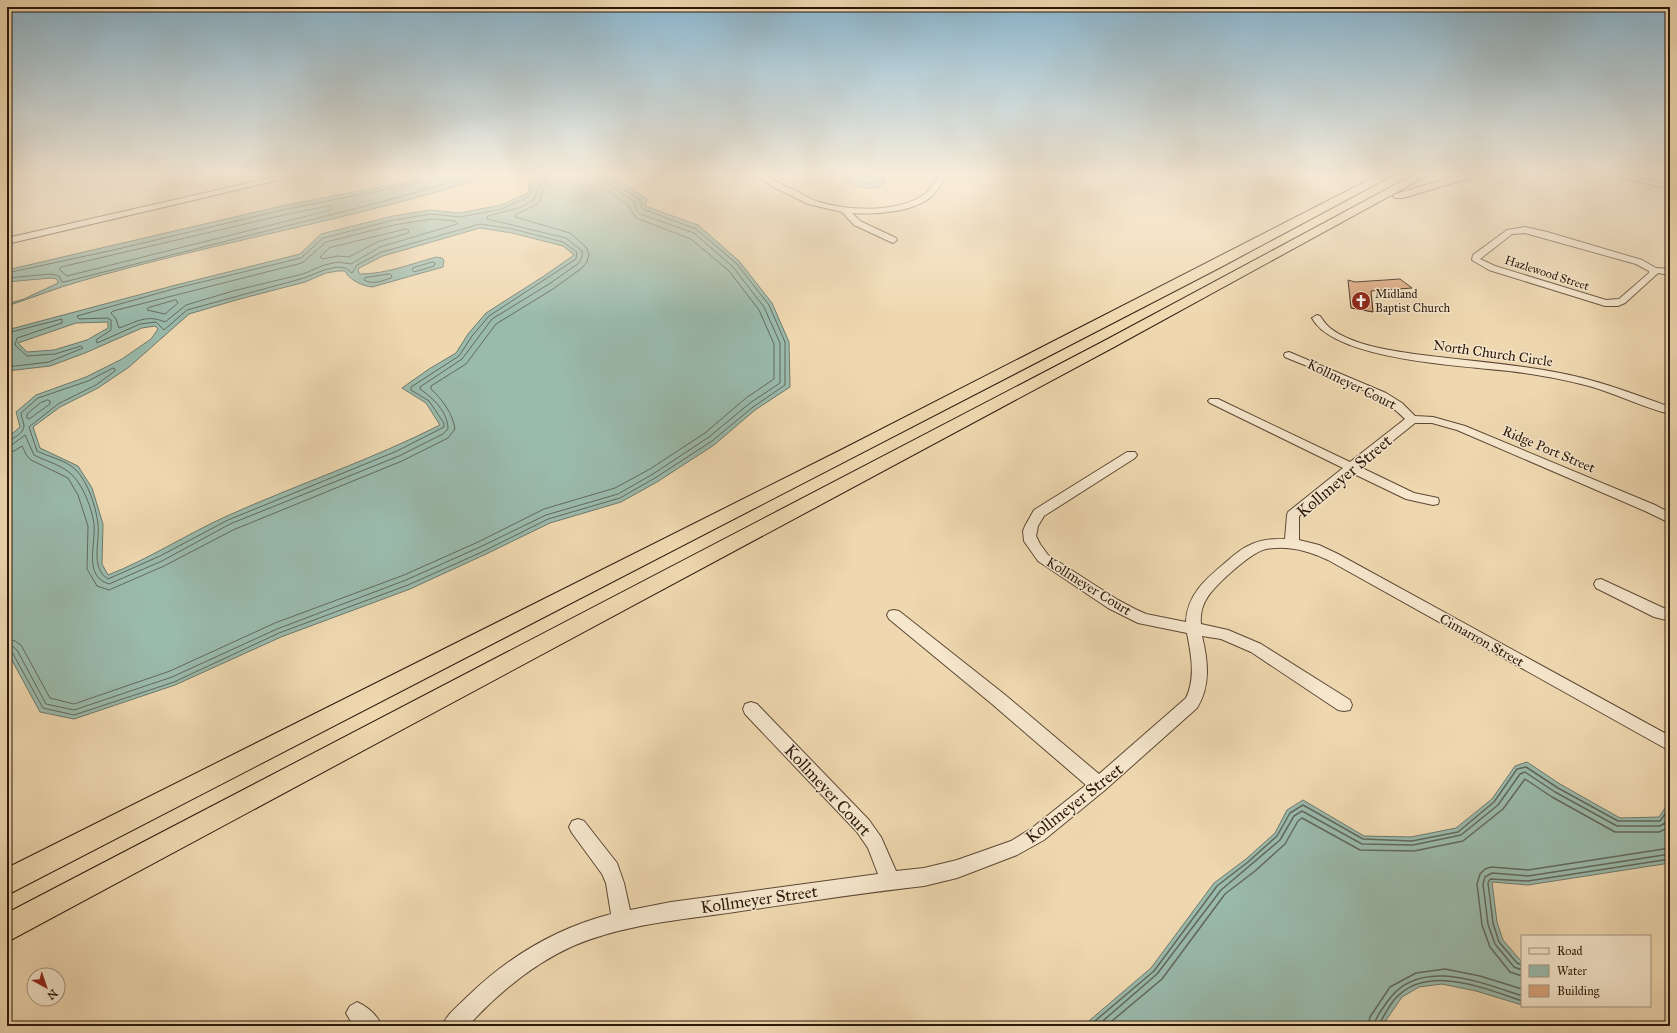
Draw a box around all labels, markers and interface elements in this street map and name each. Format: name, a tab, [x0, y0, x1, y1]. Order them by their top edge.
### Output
street label: Hazlewood Street	[1503, 253, 1592, 293]
place label: Midland Baptist Church	[1375, 287, 1450, 315]
church icon: Midland Baptist Church	[1350, 290, 1372, 312]
street label: North Church Circle	[1432, 337, 1554, 370]
street label: Kollmeyer Court	[1305, 356, 1399, 413]
street label: Ridge Port Street	[1500, 422, 1598, 477]
street label: Kollmeyer Street	[1292, 430, 1396, 522]
street label: Kollmeyer Court	[1043, 554, 1134, 619]
street label: Cimarron Street	[1437, 610, 1527, 671]
street label: Kollmeyer Court	[780, 740, 875, 840]
street label: Kollmeyer Street	[1021, 759, 1127, 848]
street label: Kollmeyer Street	[699, 881, 819, 918]
legend	[1521, 935, 1651, 1007]
text: Road	[1557, 944, 1583, 958]
text: Water	[1557, 964, 1587, 978]
north arrow	[26, 967, 66, 1007]
text: Building	[1557, 984, 1600, 999]
text: N	[44, 986, 60, 1003]

